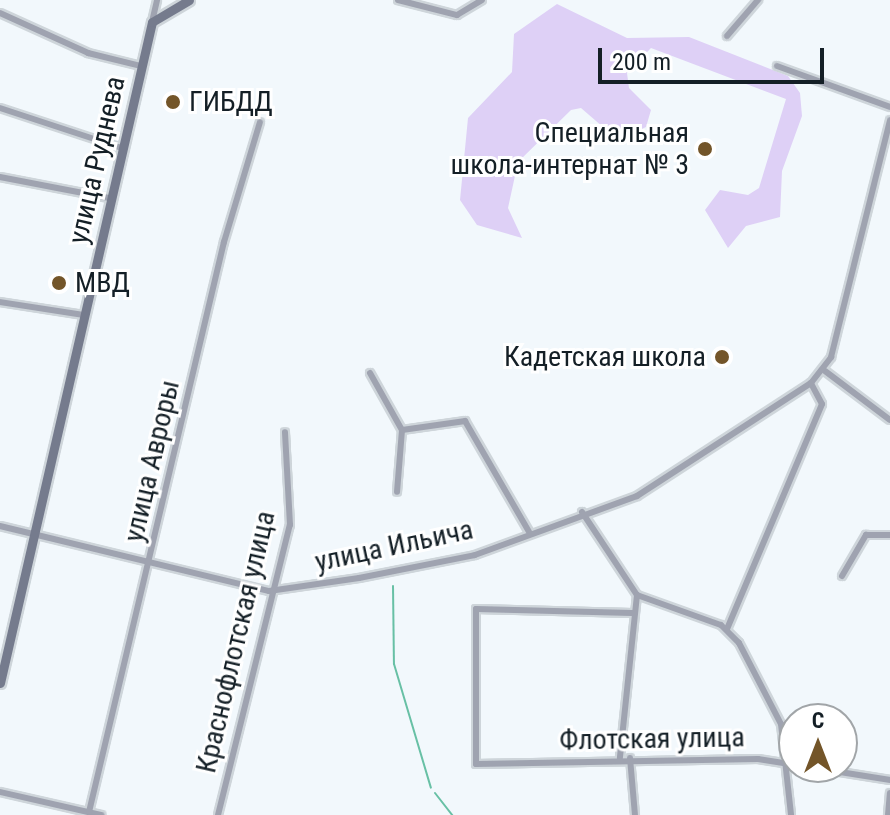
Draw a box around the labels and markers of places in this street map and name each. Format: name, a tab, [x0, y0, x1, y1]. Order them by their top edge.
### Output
place label: ГИБДД	[189, 85, 273, 119]
marker: ГИБДД	[164, 93, 182, 111]
place label: Специальная школа-интернат № 3	[451, 116, 689, 182]
marker: Специальная школа-интернат № 3	[696, 140, 714, 158]
place label: МВД	[75, 266, 130, 300]
marker: МВД	[50, 274, 68, 292]
place label: Кадетская школа	[504, 340, 706, 374]
marker: Кадетская школа	[713, 348, 731, 366]

